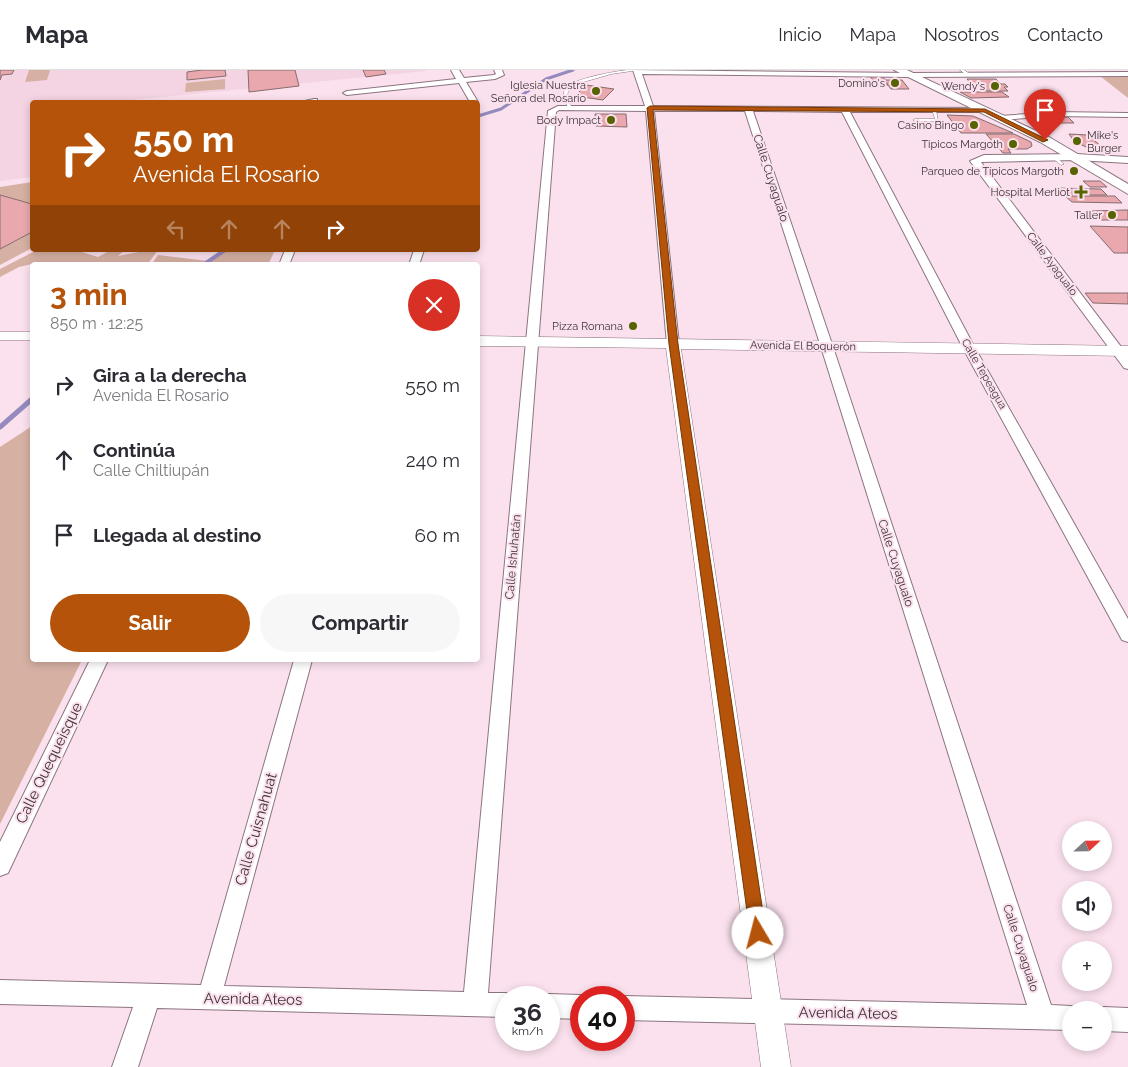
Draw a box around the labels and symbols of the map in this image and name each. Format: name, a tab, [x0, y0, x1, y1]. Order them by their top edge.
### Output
place label: Domino's	[838, 77, 885, 90]
marker: Domino's	[889, 77, 901, 89]
place label: Iglesia Nuestra Señora del Rosario	[491, 79, 586, 105]
place label: Wendy's	[941, 80, 985, 93]
marker: Wendy's	[989, 80, 1001, 92]
marker: Iglesia Nuestra Señora del Rosario	[590, 85, 602, 97]
pin	[1024, 89, 1066, 140]
place label: Body Impact	[536, 114, 601, 127]
marker: Body Impact	[605, 114, 617, 126]
place label: Casino Bingo	[898, 119, 964, 132]
marker: Casino Bingo	[968, 119, 980, 131]
place label: Mike's Burger	[1087, 129, 1122, 155]
street label: Calle Cuyagualo	[750, 132, 792, 224]
marker: Mike's Burger	[1071, 135, 1083, 147]
place label: Tipicos Margoth	[921, 138, 1003, 151]
marker: Tipicos Margoth	[1007, 138, 1019, 150]
place label: Parqueo de Típicos Margoth	[921, 165, 1064, 178]
marker: Parqueo de Típicos Margoth	[1068, 165, 1080, 177]
marker: Hospital Merliot	[1074, 185, 1088, 199]
place label: Hospital Merliot	[990, 186, 1070, 199]
place label: Taller	[1074, 209, 1102, 222]
marker: Taller	[1106, 209, 1118, 221]
street label: Calle Ayagualo	[1024, 230, 1080, 299]
place label: Pizza Romana	[552, 320, 623, 333]
marker: Pizza Romana	[627, 320, 639, 332]
street label: Calle Tepeagua	[959, 337, 1009, 411]
street label: Avenida El Boquerón	[750, 339, 856, 353]
street label: Calle Ishuhatán	[502, 514, 524, 600]
street label: Calle Cuyagualo	[875, 517, 917, 609]
street label: Calle Quequeisque	[12, 699, 86, 827]
street label: Calle Cuisnahuat	[231, 770, 281, 888]
north arrow	[1062, 821, 1112, 871]
street label: Calle Cuyagualo	[1000, 902, 1042, 994]
position arrow	[731, 906, 783, 958]
speed limit sign: 40	[570, 986, 635, 1051]
street label: Avenida Ateos	[203, 989, 303, 1009]
street label: Avenida Ateos	[798, 1003, 898, 1023]

